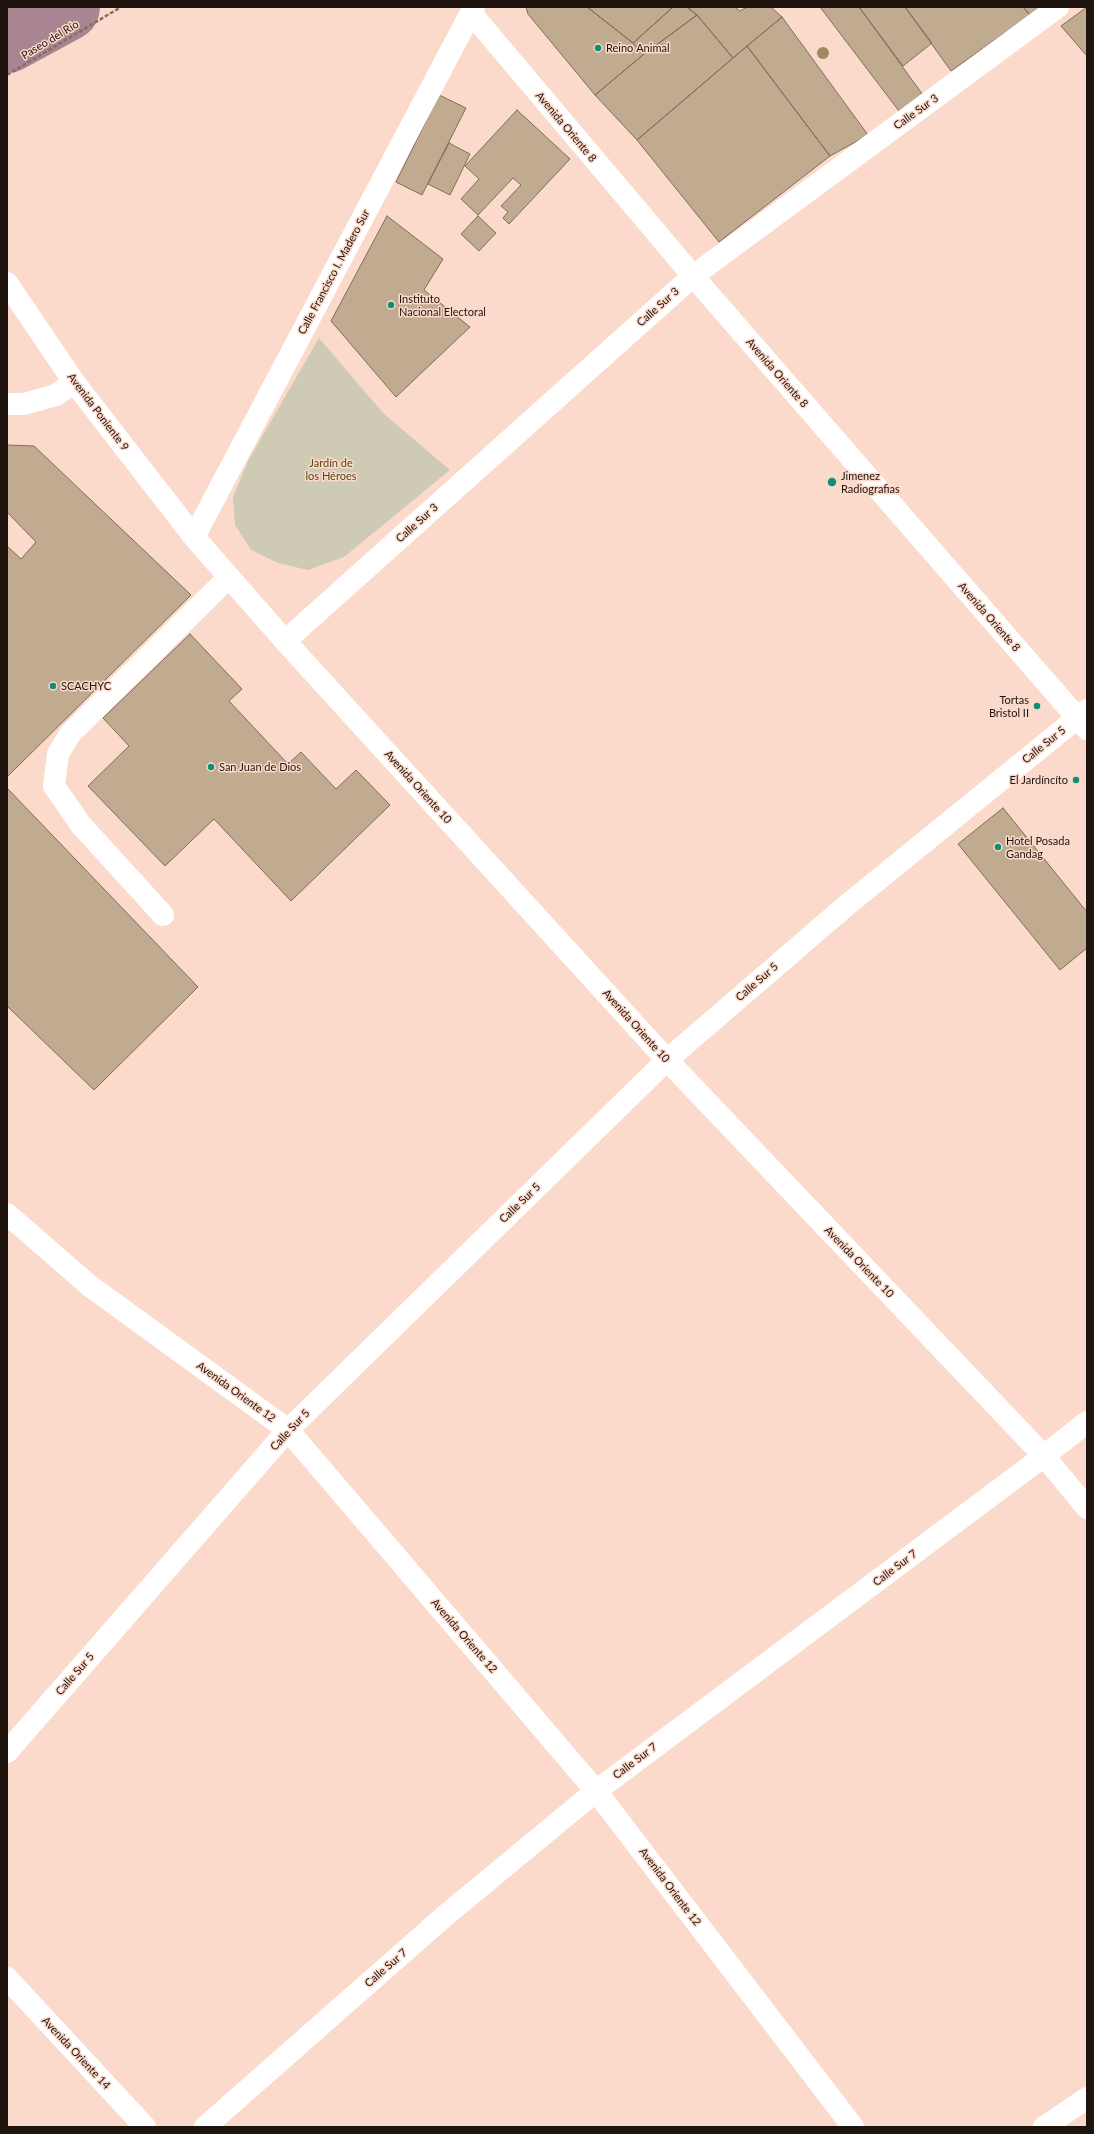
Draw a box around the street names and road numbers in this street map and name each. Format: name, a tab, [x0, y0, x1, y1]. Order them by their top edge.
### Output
street label: Paseo del Río	[19, 18, 81, 62]
street label: Avenida Oriente 8	[533, 89, 599, 165]
street label: Calle Sur 3	[891, 91, 941, 133]
street label: Calle Francisco I. Madero Sur	[295, 207, 373, 337]
street label: Calle Sur 3	[634, 285, 682, 329]
street label: Avenida Oriente 8	[743, 336, 811, 410]
street label: Avenida Poniente 9	[65, 371, 131, 453]
street label: Calle Sur 3	[393, 501, 441, 545]
street label: Avenida Oriente 8	[955, 580, 1023, 654]
street label: Calle Sur 5	[1020, 724, 1068, 766]
street label: Avenida Oriente 10	[382, 748, 454, 826]
street label: Calle Sur 5	[733, 960, 781, 1004]
street label: Avenida Oriente 10	[600, 987, 672, 1065]
street label: Calle Sur 5	[497, 1180, 543, 1226]
street label: Avenida Oriente 10	[822, 1224, 896, 1300]
street label: Avenida Oriente 12	[194, 1359, 278, 1425]
street label: Calle Sur 5	[268, 1407, 312, 1453]
street label: Calle Sur 7	[870, 1547, 920, 1589]
street label: Avenida Oriente 12	[428, 1596, 500, 1676]
street label: Calle Sur 5	[53, 1650, 97, 1698]
street label: Calle Sur 7	[610, 1740, 660, 1782]
street label: Avenida Oriente 12	[636, 1845, 704, 1929]
street label: Calle Sur 7	[362, 1946, 410, 1990]
street label: Avenida Oriente 14	[39, 2014, 113, 2092]

